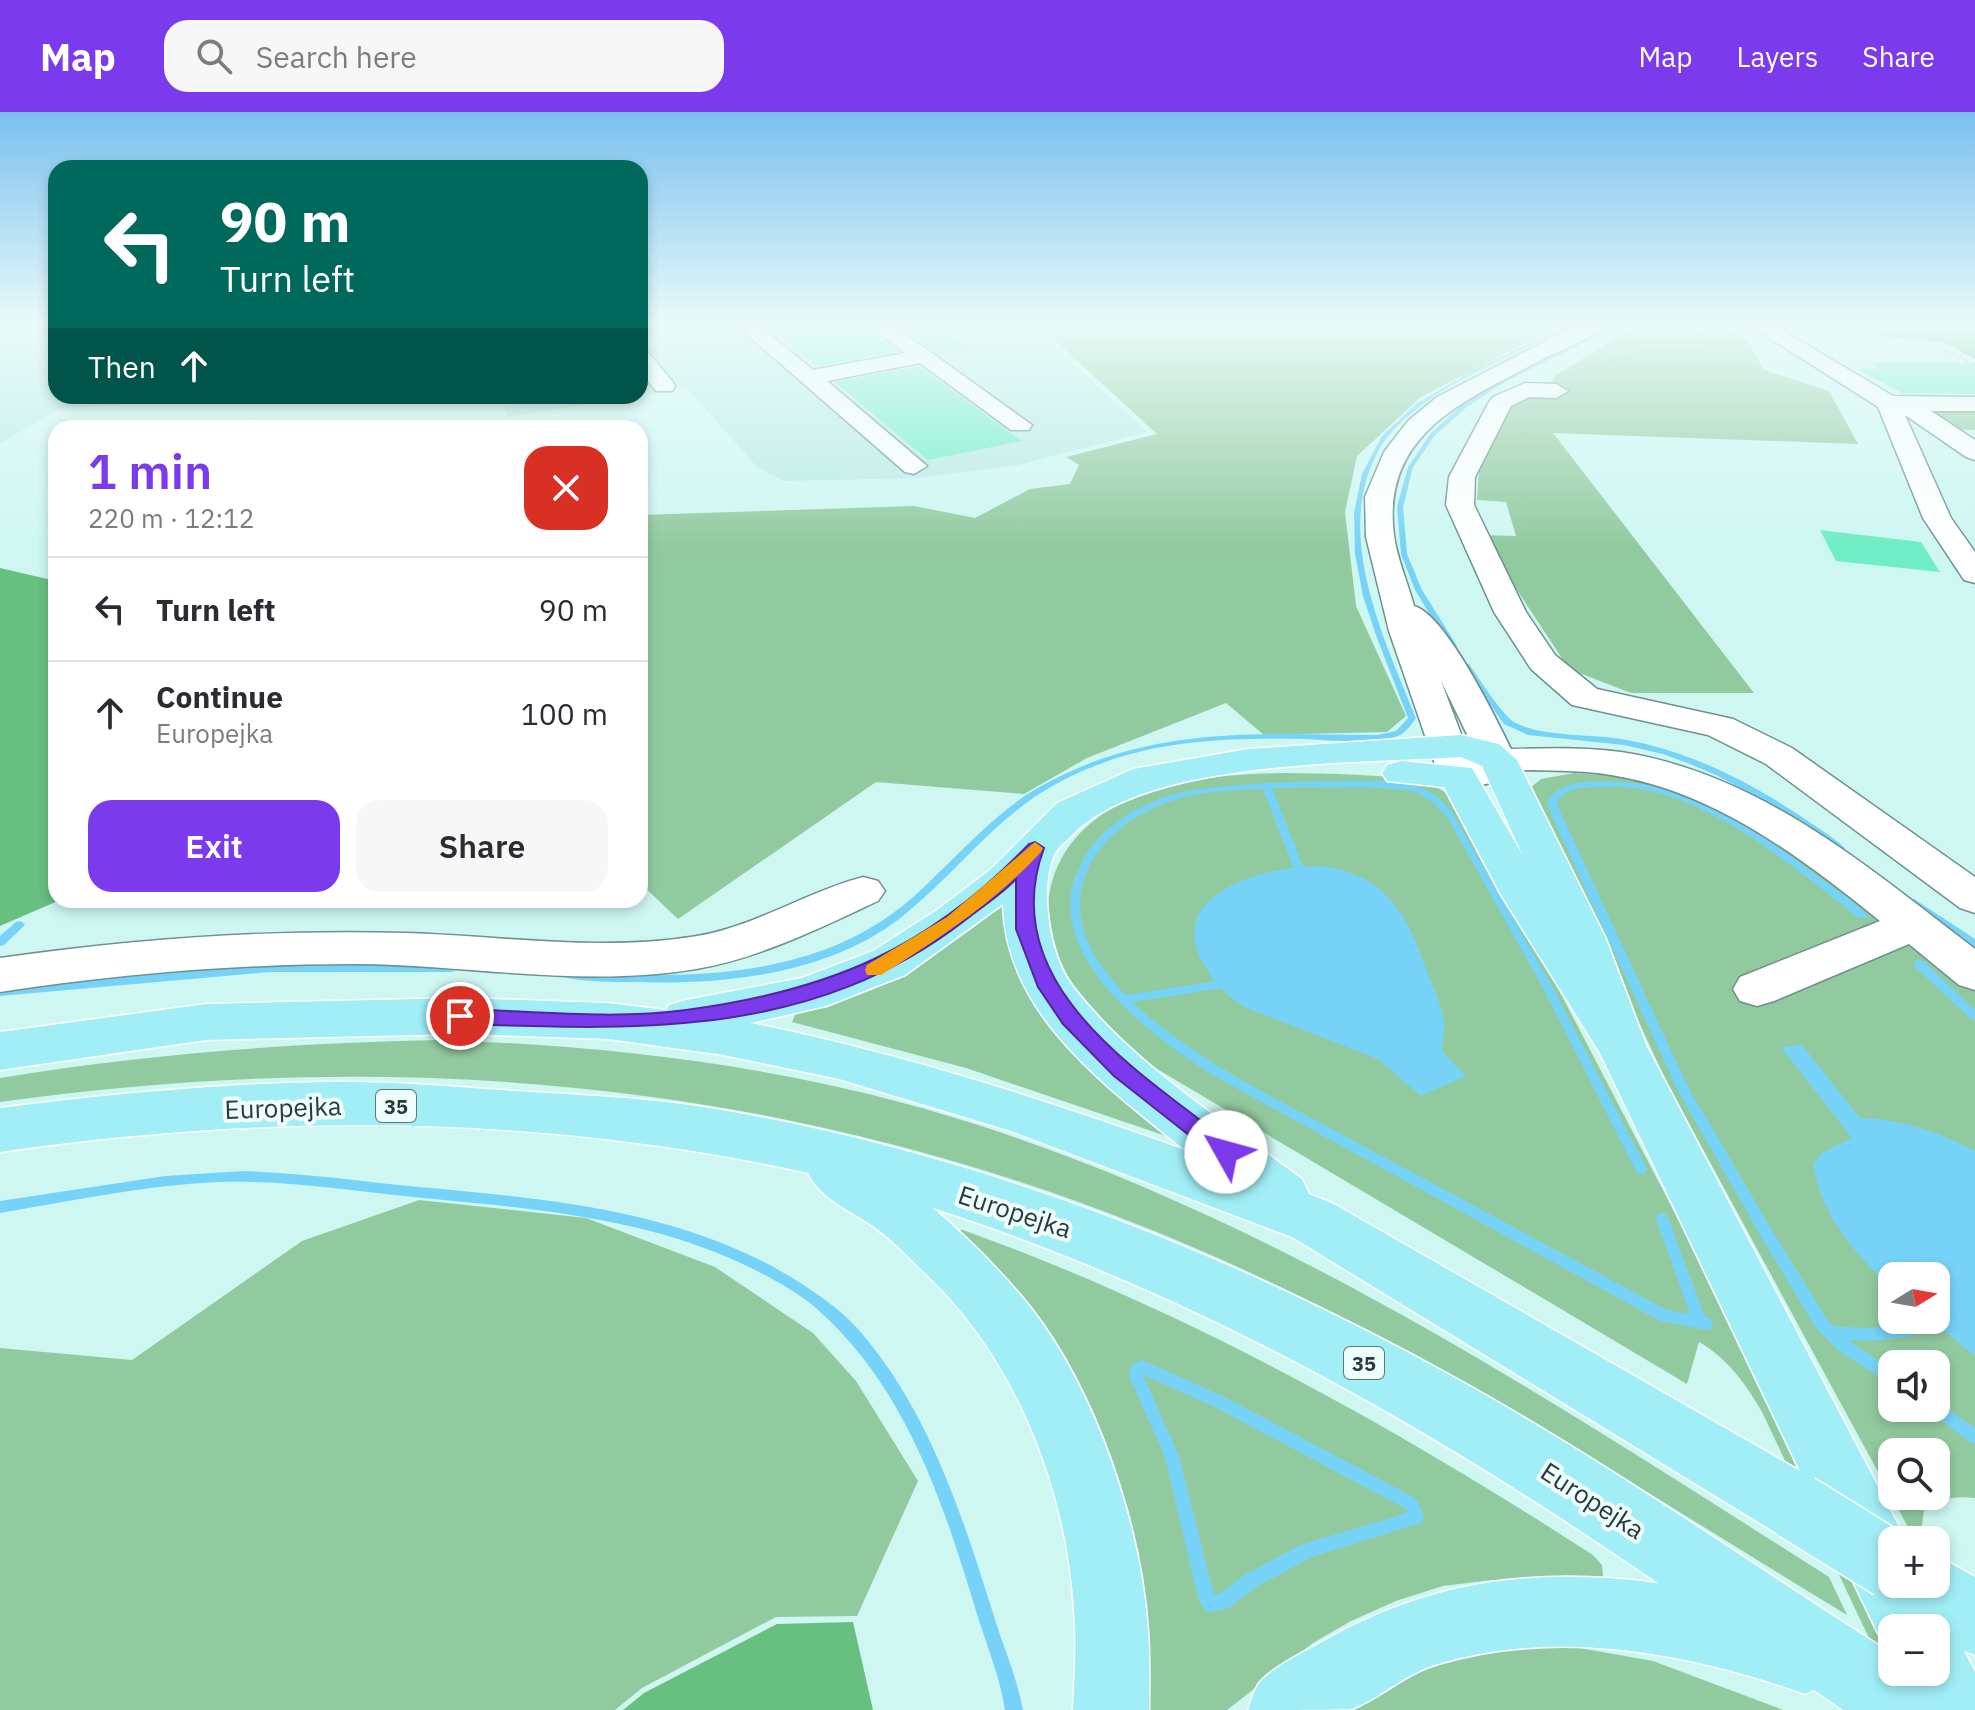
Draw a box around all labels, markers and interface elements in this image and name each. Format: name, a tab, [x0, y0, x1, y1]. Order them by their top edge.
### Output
search box	[164, 20, 724, 92]
text: Map	[40, 32, 116, 81]
icon: search	[192, 34, 236, 78]
text: Search here	[256, 37, 417, 76]
text: Map	[1638, 38, 1692, 75]
text: Layers	[1736, 38, 1818, 75]
text: Share	[1862, 38, 1935, 75]
text: 90 m	[220, 185, 350, 257]
icon: left	[88, 192, 192, 296]
text: Turn left	[220, 255, 355, 302]
icon: ahead	[172, 344, 216, 388]
text: Then	[88, 347, 156, 386]
text: 1 min	[88, 440, 212, 502]
button: close	[524, 446, 608, 530]
text: 220 m · 12:12	[88, 501, 254, 535]
icon: left	[88, 587, 132, 631]
text: Turn left	[156, 590, 275, 629]
text: 90 m	[539, 590, 608, 629]
text: Continue	[156, 677, 283, 716]
icon: ahead	[88, 691, 132, 735]
text: 100 m	[521, 694, 608, 733]
text: Europejka	[156, 716, 273, 750]
button: Exit	[88, 800, 340, 892]
button: Share	[356, 800, 608, 892]
pin	[426, 982, 494, 1050]
icon: arrive	[438, 994, 482, 1038]
street label: Europejka	[224, 1088, 342, 1126]
road number: 35	[376, 1090, 416, 1122]
position arrow	[1184, 1110, 1268, 1194]
street label: Europejka	[954, 1177, 1076, 1245]
north arrow	[1878, 1262, 1950, 1334]
map controls	[1878, 1262, 1950, 1686]
road number: 35	[1344, 1347, 1384, 1379]
button: sound	[1878, 1350, 1950, 1422]
button: search	[1878, 1438, 1950, 1510]
street label: Europejka	[1535, 1454, 1652, 1546]
button: +	[1878, 1526, 1950, 1598]
button: −	[1878, 1614, 1950, 1686]

